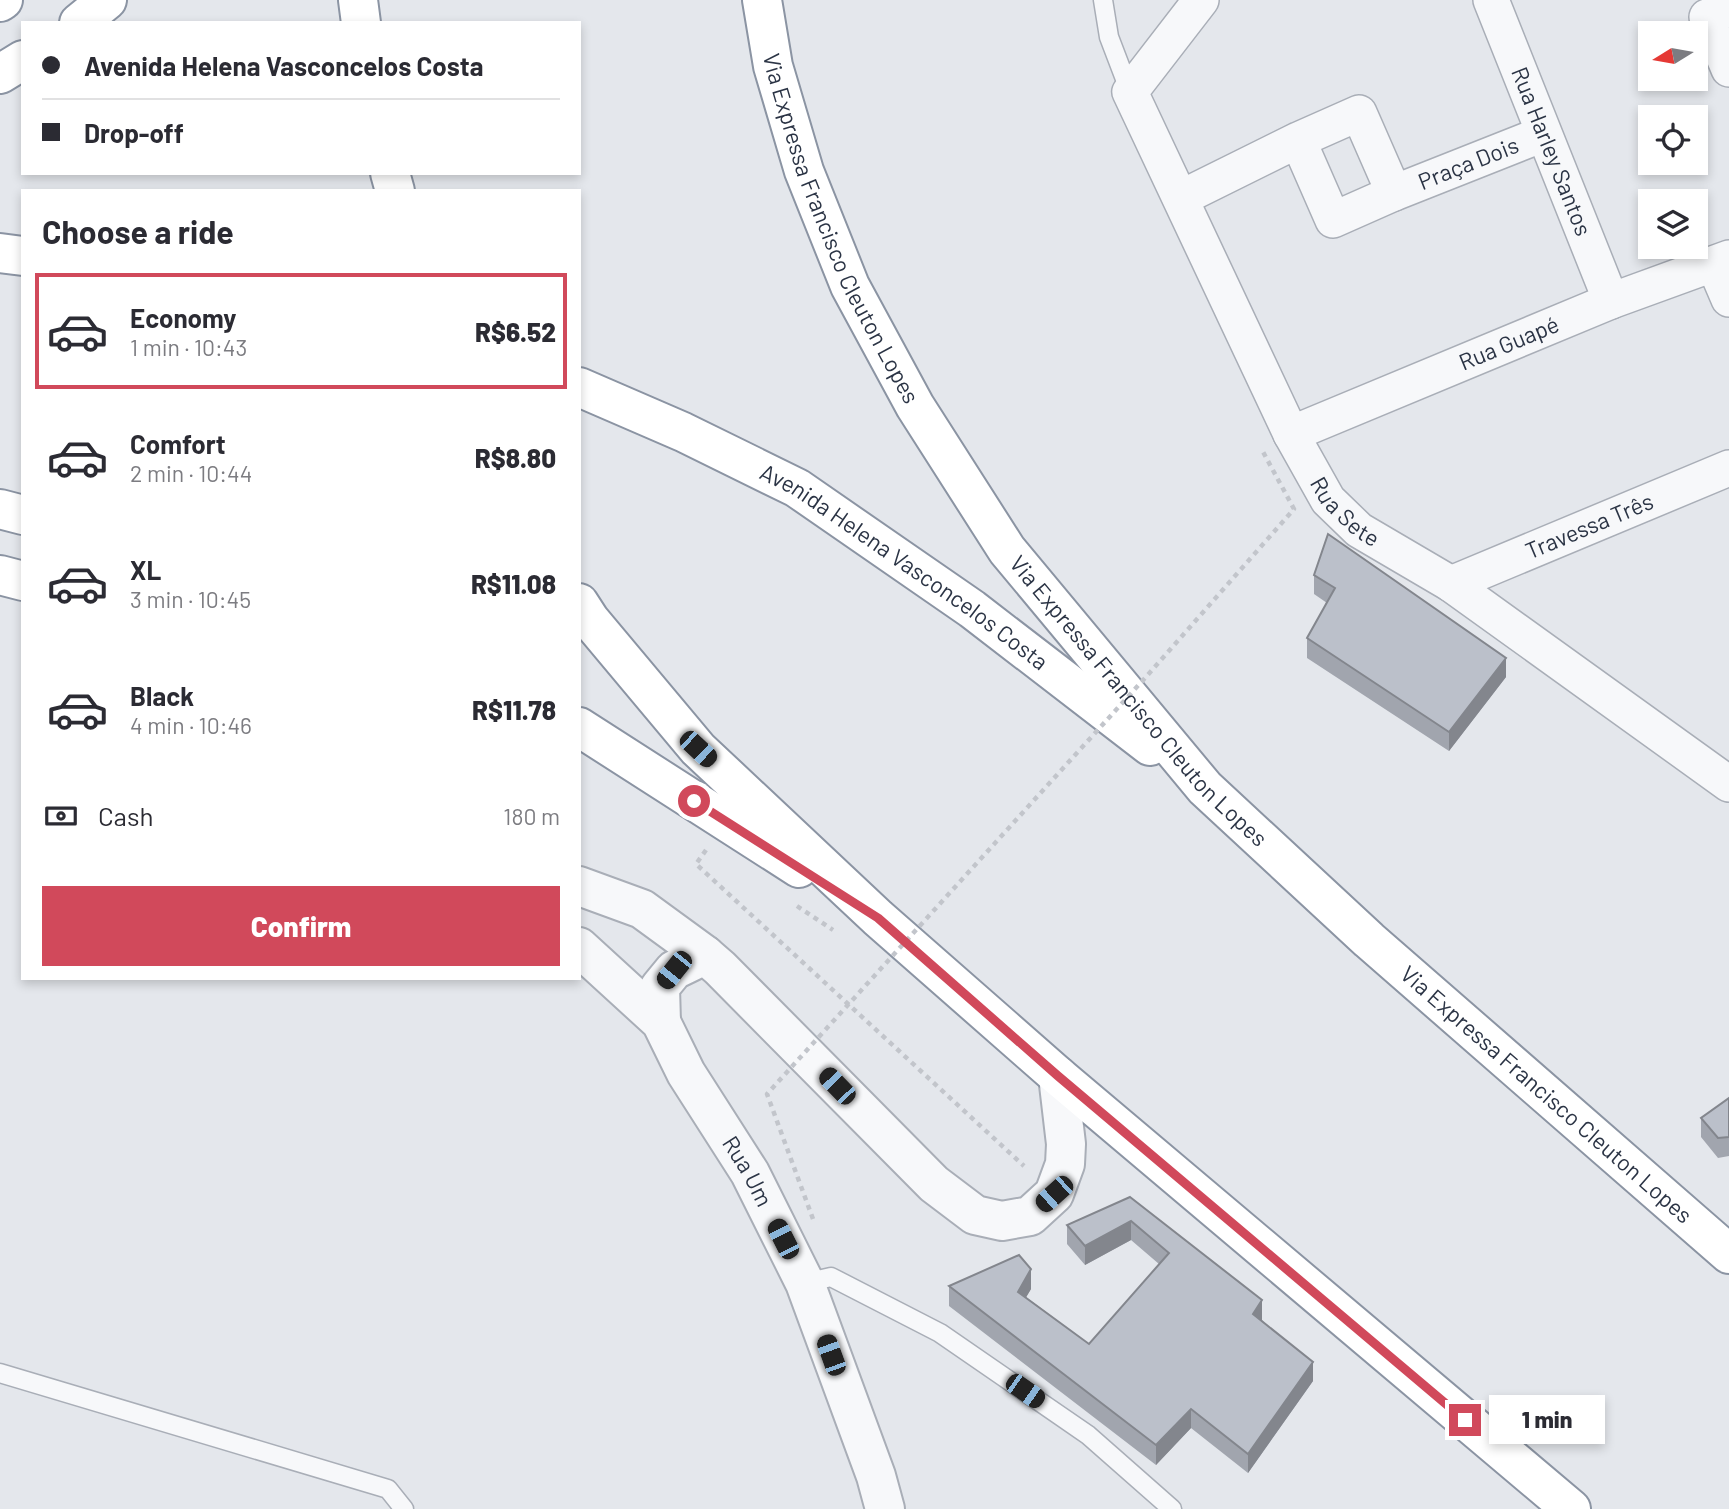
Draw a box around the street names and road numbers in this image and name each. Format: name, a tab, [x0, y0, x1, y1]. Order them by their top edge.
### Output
street label: Via Expressa Francisco Cleuton Lopes	[758, 51, 926, 408]
street label: Rua Harley Santos	[1506, 62, 1599, 240]
street label: Praça Dois	[1414, 130, 1522, 195]
street label: Rua Guapé	[1454, 309, 1563, 376]
street label: Avenida Helena Vasconcelos Costa	[756, 457, 1054, 675]
street label: Rua Sete	[1305, 472, 1385, 552]
street label: Travessa Três	[1521, 486, 1657, 564]
street label: Via Expressa Francisco Cleuton Lopes	[1004, 549, 1274, 852]
street label: Via Expressa Francisco Cleuton Lopes	[1395, 959, 1698, 1229]
street label: Rua Um	[717, 1130, 779, 1211]

